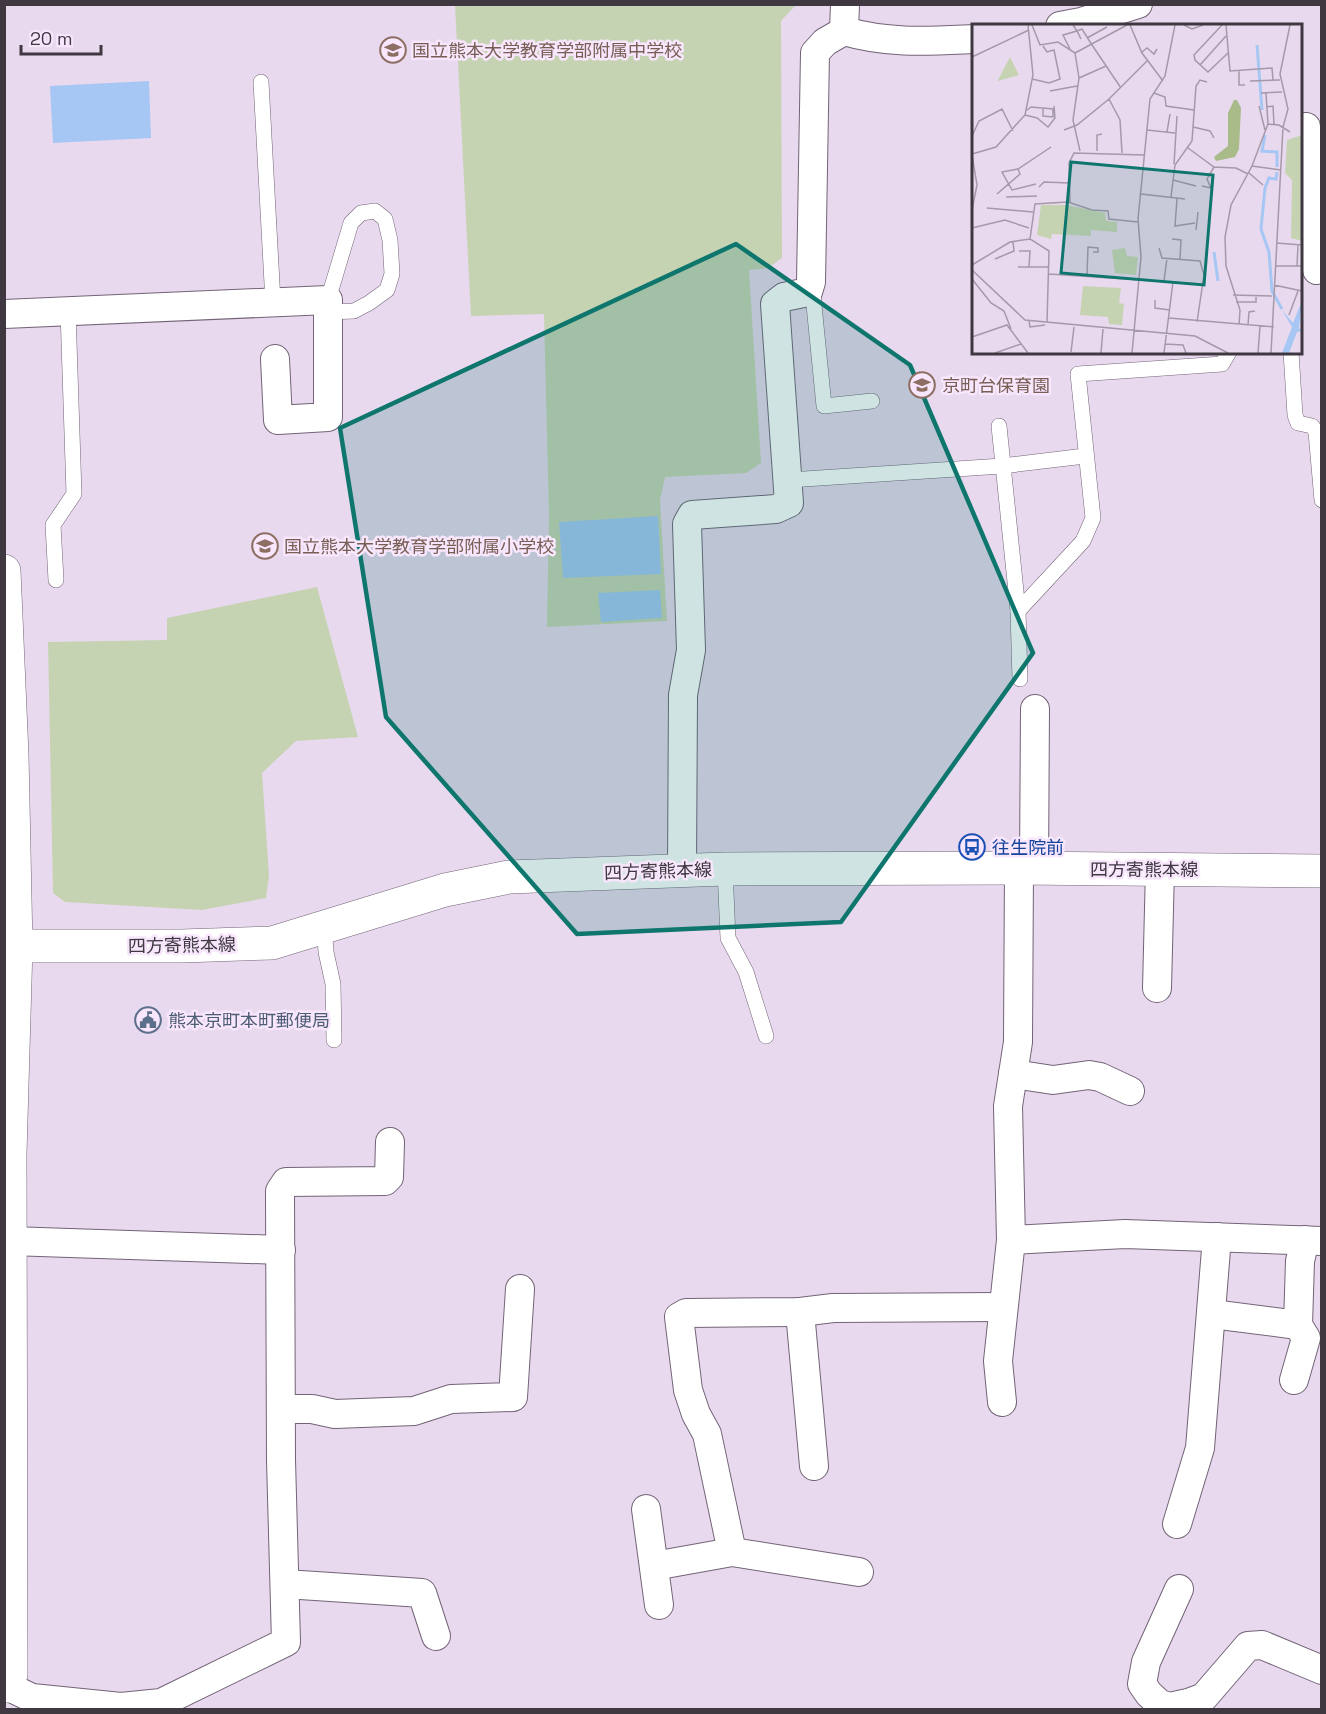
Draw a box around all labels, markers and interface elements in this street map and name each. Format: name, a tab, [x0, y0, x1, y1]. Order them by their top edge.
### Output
scale bar	[21, 18, 100, 56]
inset map	[972, 24, 1302, 354]
text: 20 m	[30, 27, 73, 50]
school or university icon: 国立熊本大学教育学部附属中学校	[378, 35, 408, 65]
place label: 国立熊本大学教育学部附属中学校	[412, 39, 682, 62]
school or university icon: 京町台保育園	[907, 370, 937, 400]
place label: 京町台保育園	[942, 374, 1050, 397]
school or university icon: 国立熊本大学教育学部附属小学校	[250, 531, 280, 561]
place label: 国立熊本大学教育学部附属小学校	[284, 535, 554, 558]
bus stop icon: 往生院前	[957, 832, 987, 862]
place label: 往生院前	[992, 836, 1064, 859]
street label: 四方寄熊本線	[604, 858, 712, 884]
street label: 四方寄熊本線	[1090, 858, 1198, 881]
street label: 四方寄熊本線	[128, 933, 236, 957]
public building icon: 熊本京町本町郵便局	[133, 1005, 163, 1035]
place label: 熊本京町本町郵便局	[168, 1009, 330, 1032]

